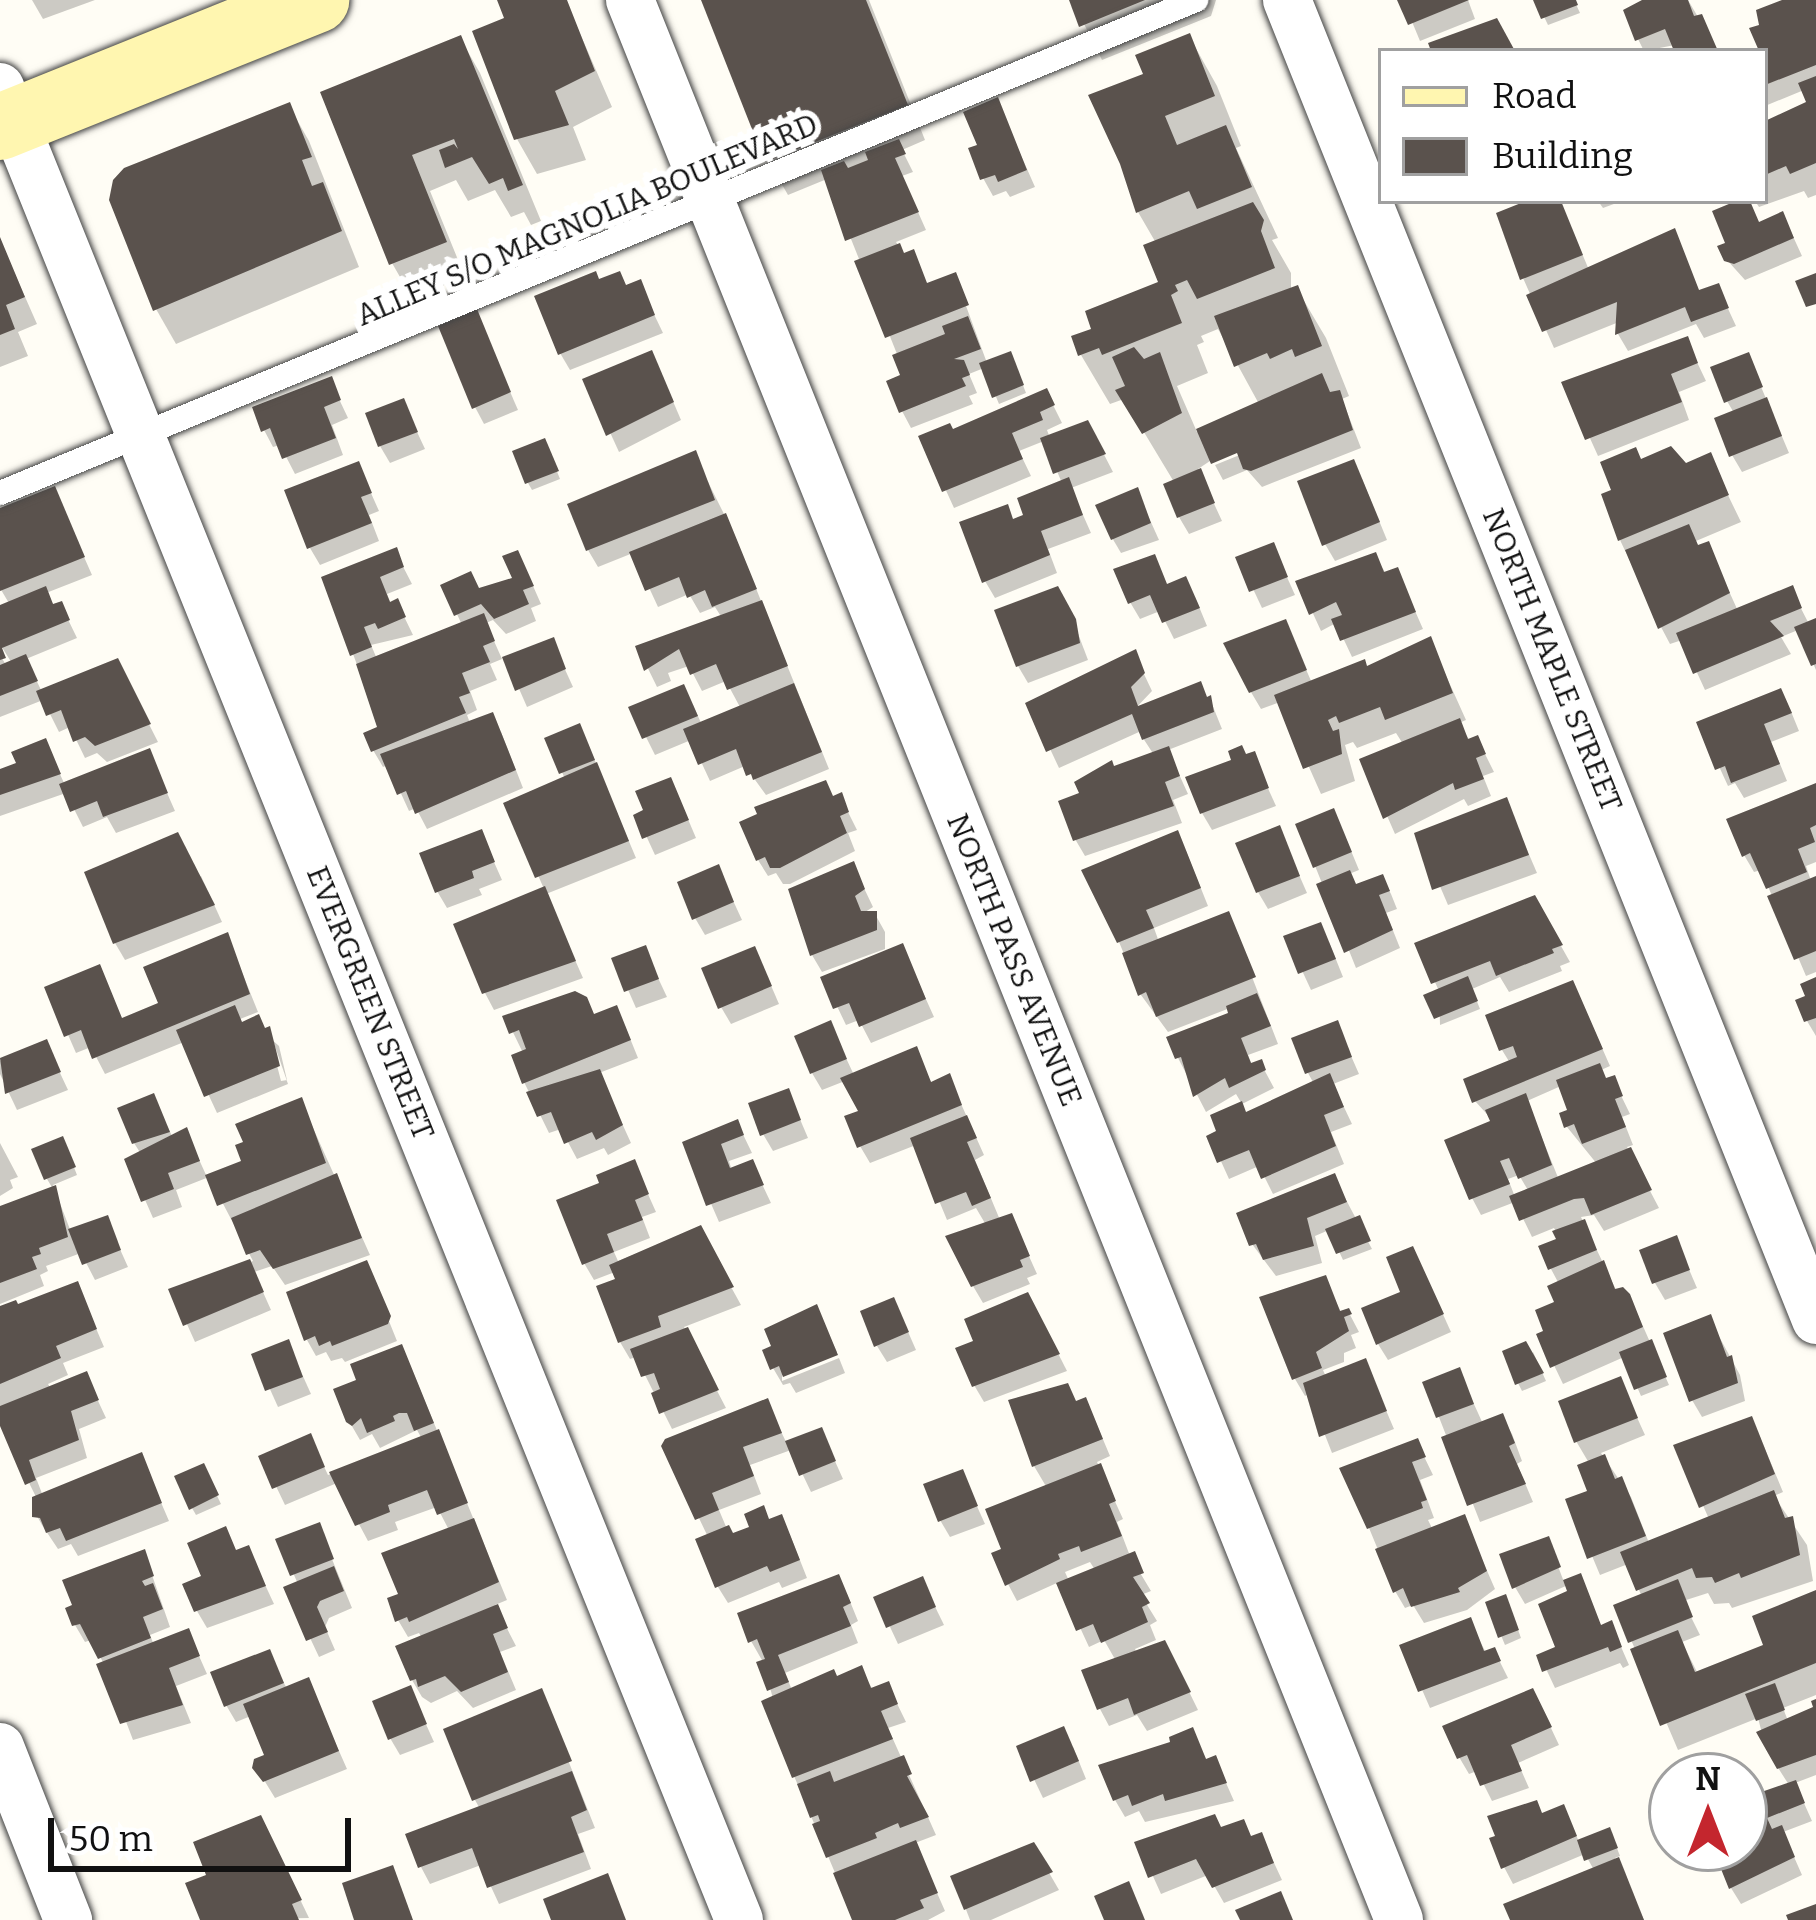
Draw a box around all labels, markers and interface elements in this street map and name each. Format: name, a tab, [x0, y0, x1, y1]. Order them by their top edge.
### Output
legend	[1378, 48, 1768, 204]
text: Road	[1492, 74, 1577, 118]
street label: ALLEY S/O MAGNOLIA BOULEVARD	[351, 106, 823, 334]
text: Building	[1492, 134, 1633, 178]
street label: NORTH MAPLE STREET	[1475, 503, 1629, 817]
street label: NORTH PASS AVENUE	[939, 809, 1089, 1111]
street label: EVERGREEN STREET	[299, 861, 441, 1145]
north arrow	[1648, 1752, 1768, 1872]
text: N	[1695, 1759, 1721, 1799]
scale bar	[54, 1794, 357, 1868]
text: 50 m	[69, 1817, 153, 1861]

